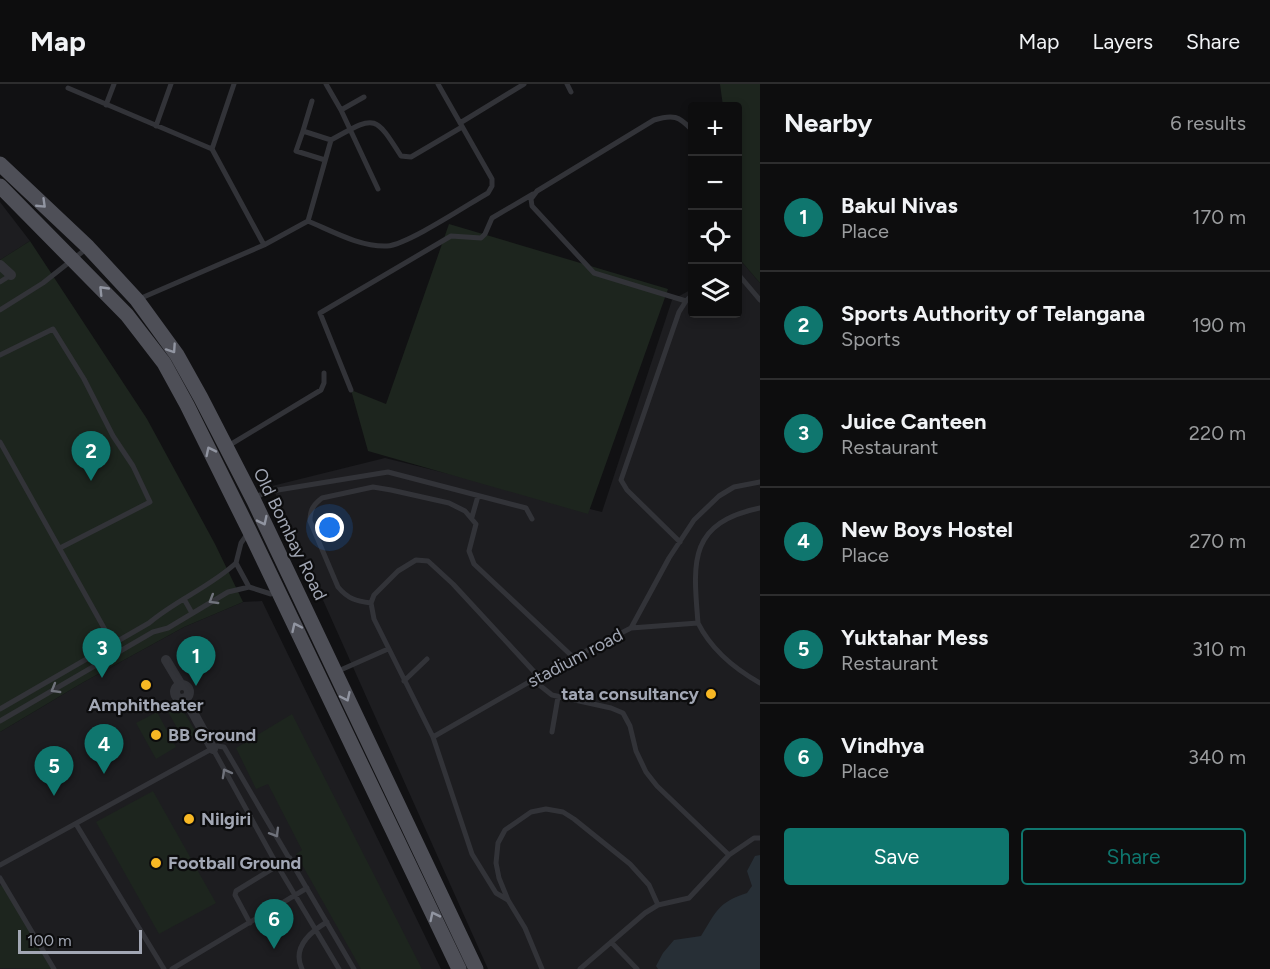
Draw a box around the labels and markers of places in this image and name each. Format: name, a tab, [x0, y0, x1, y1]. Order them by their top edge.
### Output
pin: 2	[72, 432, 110, 481]
pin: 3	[82, 628, 122, 678]
pin: 1	[176, 636, 216, 686]
marker: Amphitheater	[139, 678, 153, 692]
place label: tata consultancy	[561, 683, 700, 705]
marker: tata consultancy	[704, 687, 718, 701]
place label: Amphitheater	[88, 694, 204, 716]
pin: 4	[84, 724, 124, 774]
place label: BB Ground	[168, 724, 256, 746]
marker: BB Ground	[149, 728, 163, 742]
pin: 5	[34, 746, 74, 796]
place label: Nilgiri	[201, 808, 251, 830]
marker: Nilgiri	[182, 812, 196, 826]
place label: Football Ground	[168, 852, 301, 874]
marker: Football Ground	[149, 856, 163, 870]
pin: 6	[254, 900, 294, 949]

